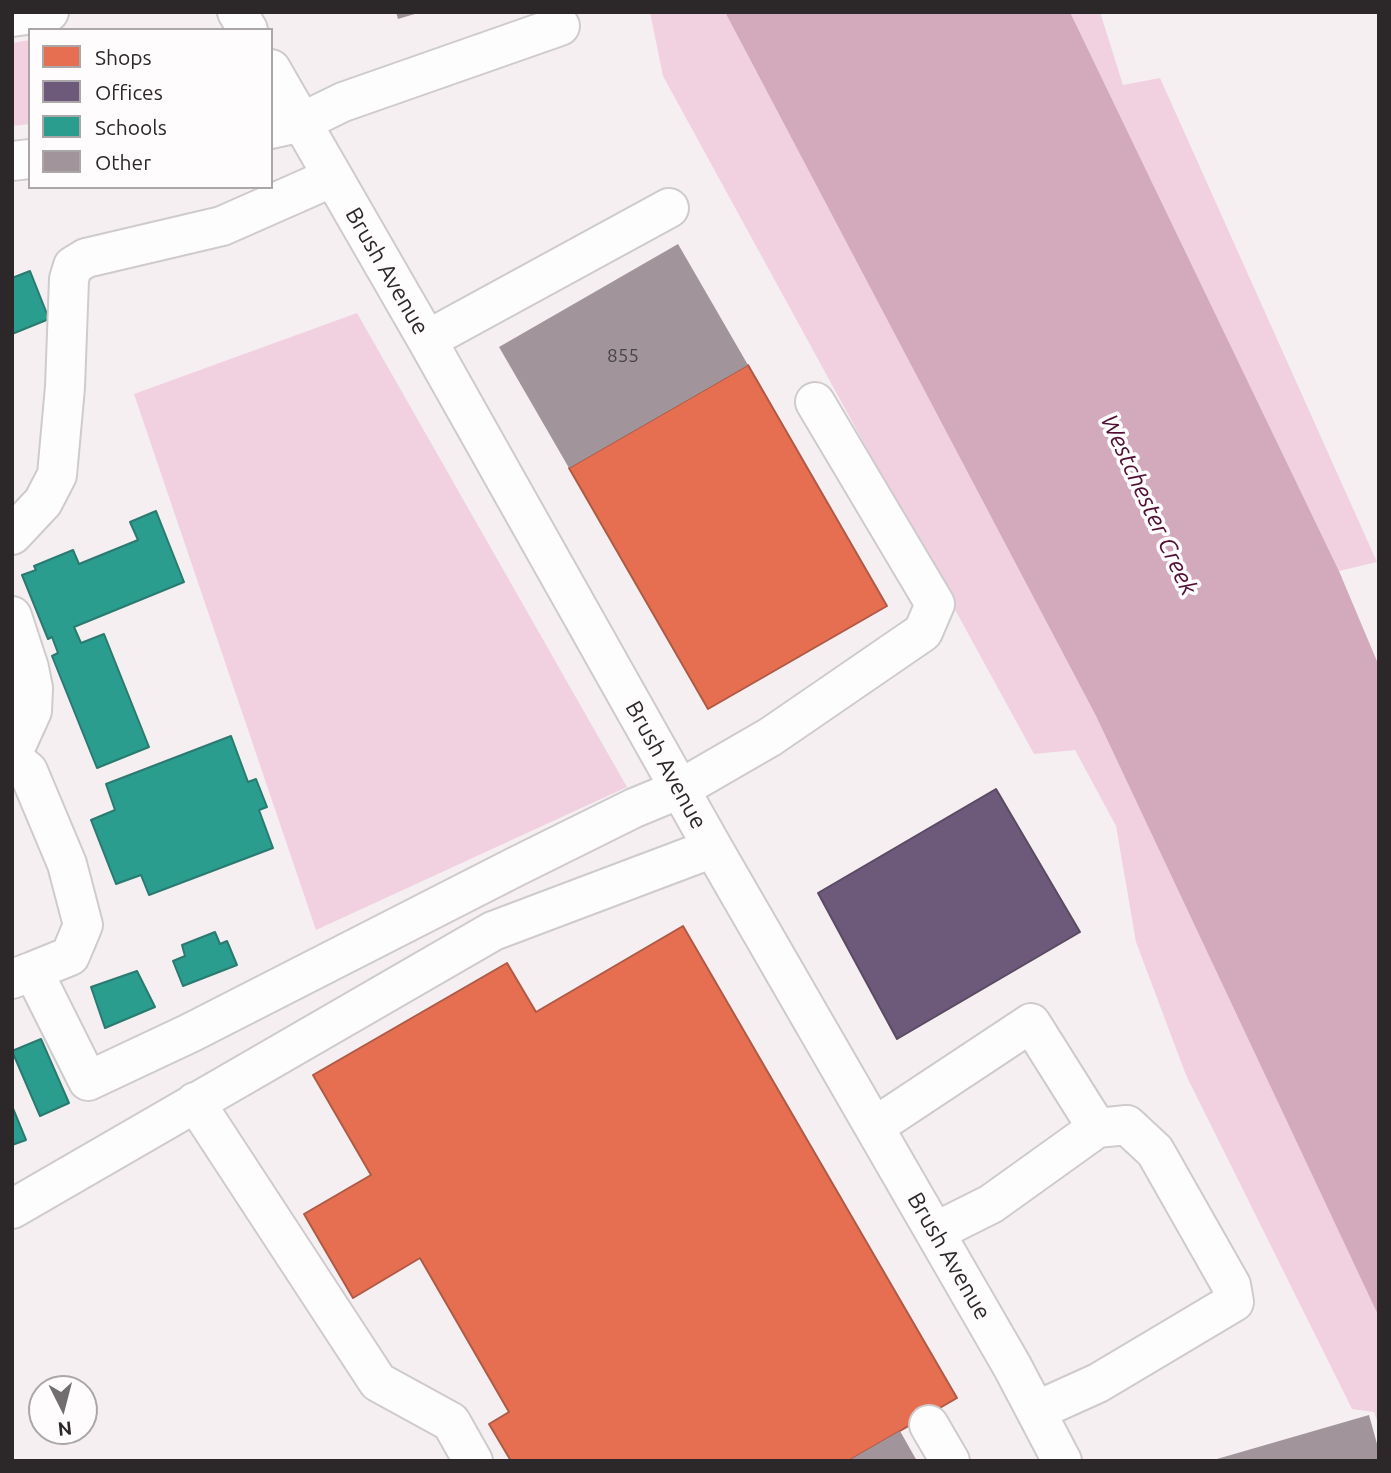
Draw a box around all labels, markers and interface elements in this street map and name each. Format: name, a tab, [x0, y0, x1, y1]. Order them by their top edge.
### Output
legend	[28, 28, 273, 189]
text: Shops	[95, 45, 152, 69]
text: Offices	[95, 80, 163, 104]
text: Schools	[95, 115, 167, 139]
text: Other	[95, 150, 151, 174]
street label: Brush Avenue	[339, 202, 435, 340]
house number: 855	[607, 345, 639, 367]
water label: Westchester Creek	[1095, 410, 1203, 600]
street label: Brush Avenue	[619, 696, 713, 834]
street label: Brush Avenue	[901, 1187, 997, 1325]
north arrow	[28, 1375, 98, 1445]
text: N	[57, 1417, 73, 1441]

